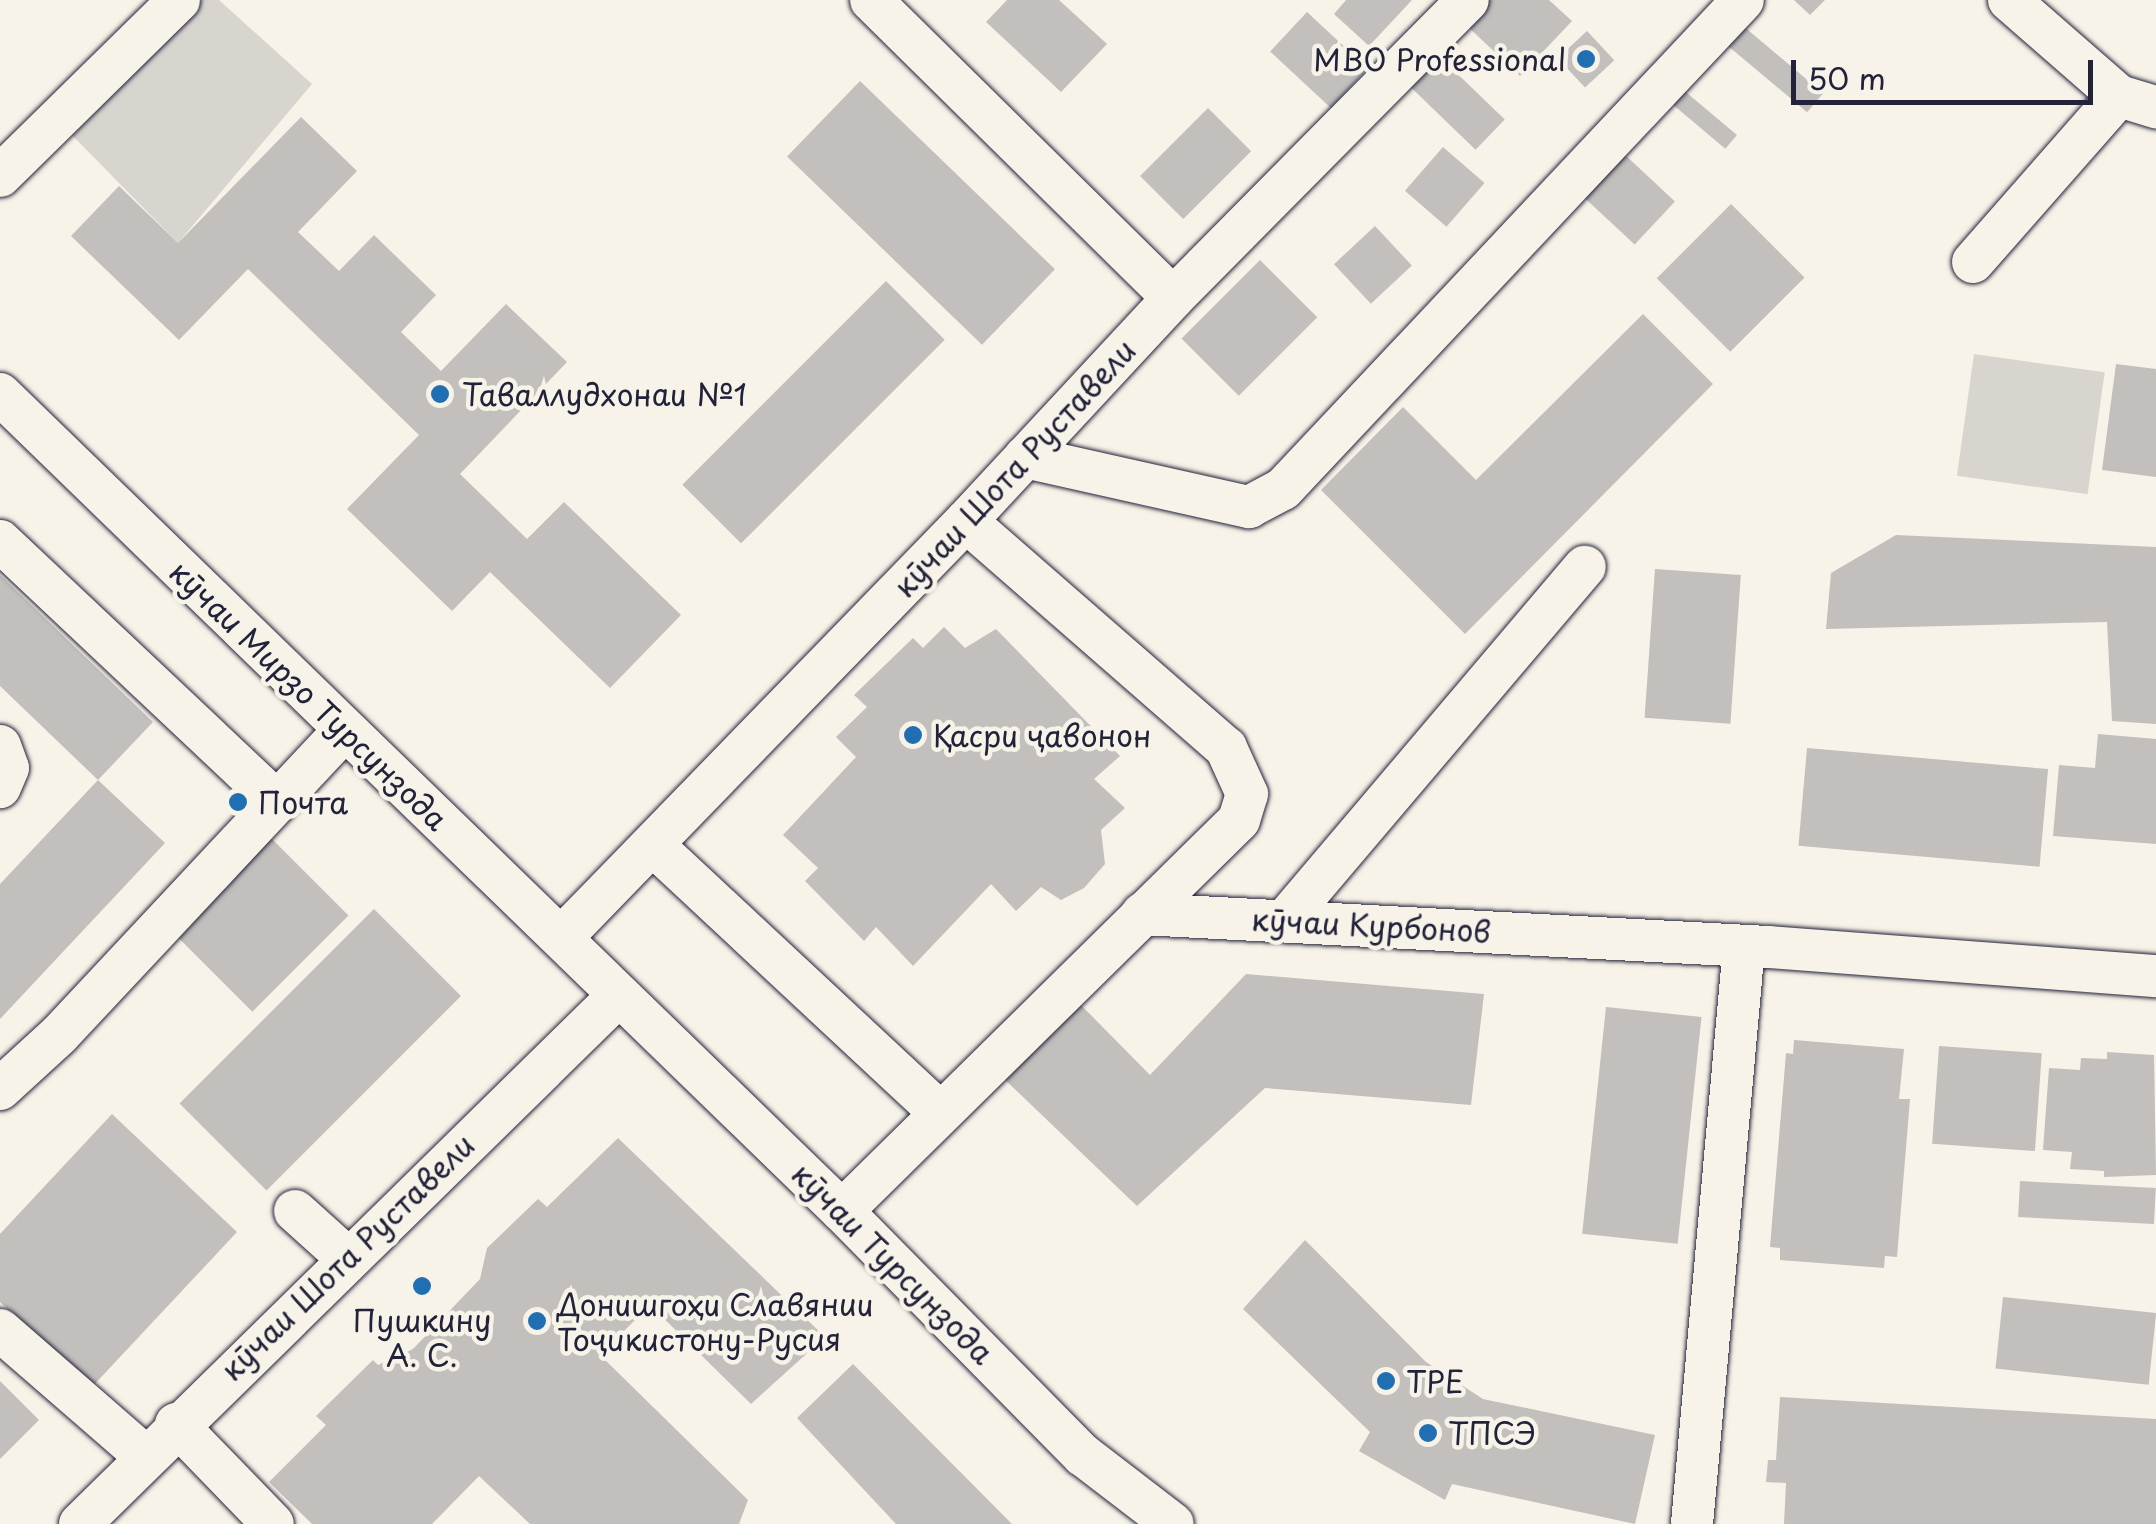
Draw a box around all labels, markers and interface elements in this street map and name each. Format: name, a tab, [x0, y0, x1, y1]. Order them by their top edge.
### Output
scale bar	[1796, 40, 2098, 102]
place label: MBO Professional	[1314, 41, 1566, 77]
marker: MBO Professional	[1575, 48, 1597, 70]
text: 50 m	[1808, 55, 1886, 100]
street label: кӯчаи Шота Руставели	[885, 332, 1143, 604]
place label: Таваллудхонаи №1	[462, 376, 747, 412]
marker: Таваллудхонаи №1	[427, 381, 453, 407]
street label: кӯчаи Мирзо Турсунзода	[162, 552, 456, 838]
place label: Қасри ҷавонон	[933, 717, 1154, 753]
marker: Қасри ҷавонон	[902, 724, 924, 746]
place label: Почта	[258, 784, 348, 820]
marker: Почта	[227, 791, 249, 813]
street label: кӯчаи Курбонов	[1250, 901, 1492, 949]
street label: кӯчаи Шота Руставели	[213, 1126, 481, 1388]
street label: кӯчаи Турсунзода	[785, 1155, 1001, 1371]
marker: Пушкину А. С.	[411, 1275, 433, 1297]
place label: Донишгоҳи Славянии Тоҷикистону-Русия	[557, 1286, 875, 1356]
place label: Пушкину А. С.	[353, 1302, 491, 1372]
marker: Донишгоҳи Славянии Тоҷикистону-Русия	[526, 1310, 548, 1332]
place label: TPE	[1406, 1363, 1464, 1399]
marker: TPE	[1375, 1370, 1397, 1392]
place label: ТПСЭ	[1448, 1415, 1536, 1451]
marker: ТПСЭ	[1417, 1422, 1439, 1444]

